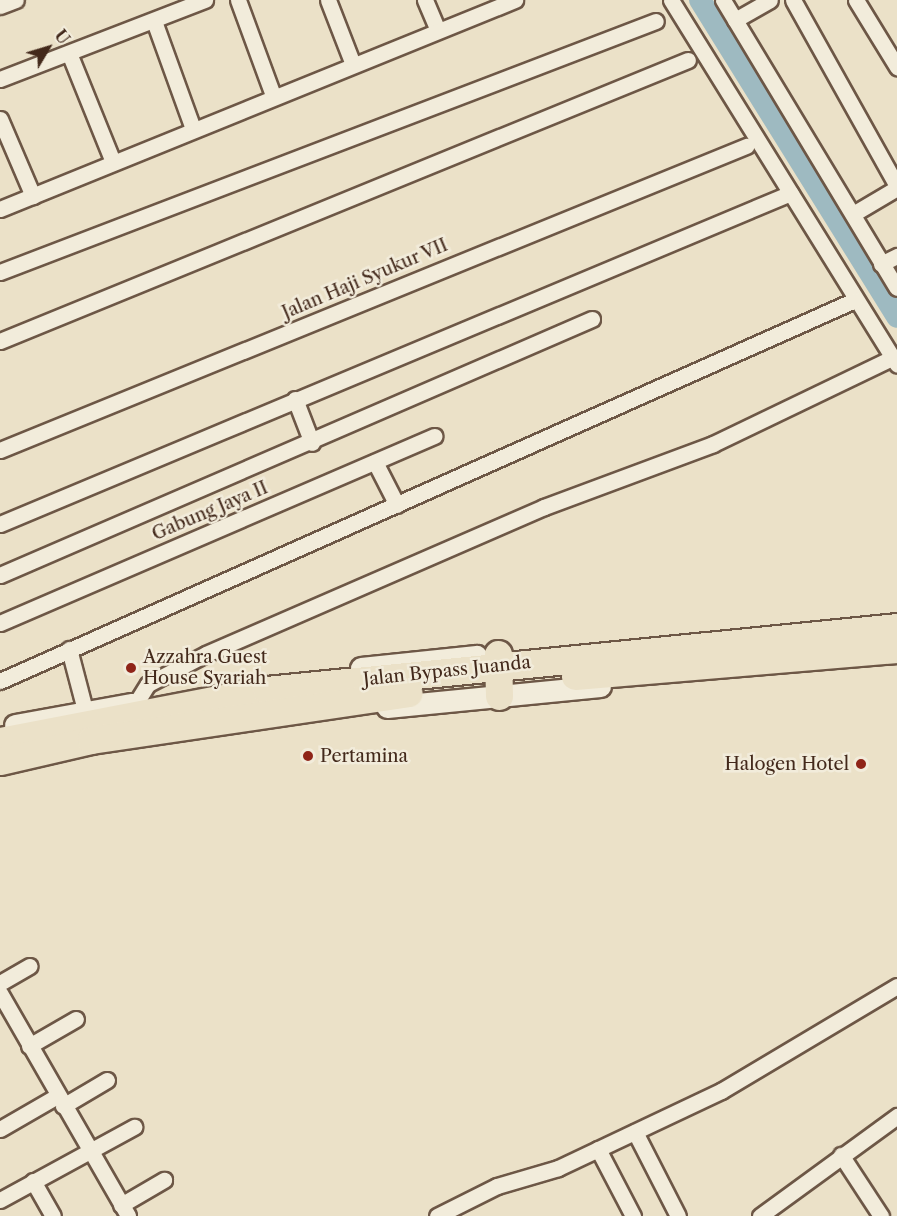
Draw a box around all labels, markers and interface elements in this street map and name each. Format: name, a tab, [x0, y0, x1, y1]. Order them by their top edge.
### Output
north arrow	[18, 18, 78, 78]
text: U	[50, 26, 74, 48]
street label: Jalan Haji Syukur VII	[278, 234, 452, 324]
street label: Gabung Jaya II	[149, 477, 271, 545]
place label: Azzahra Guest House Syariah	[143, 647, 267, 690]
street label: Jalan Bypass Juanda	[362, 651, 532, 691]
marker: Azzahra Guest House Syariah	[124, 661, 138, 675]
place label: Pertamina	[320, 745, 408, 767]
marker: Pertamina	[301, 749, 315, 763]
place label: Halogen Hotel	[724, 753, 849, 775]
marker: Halogen Hotel	[854, 757, 868, 771]

